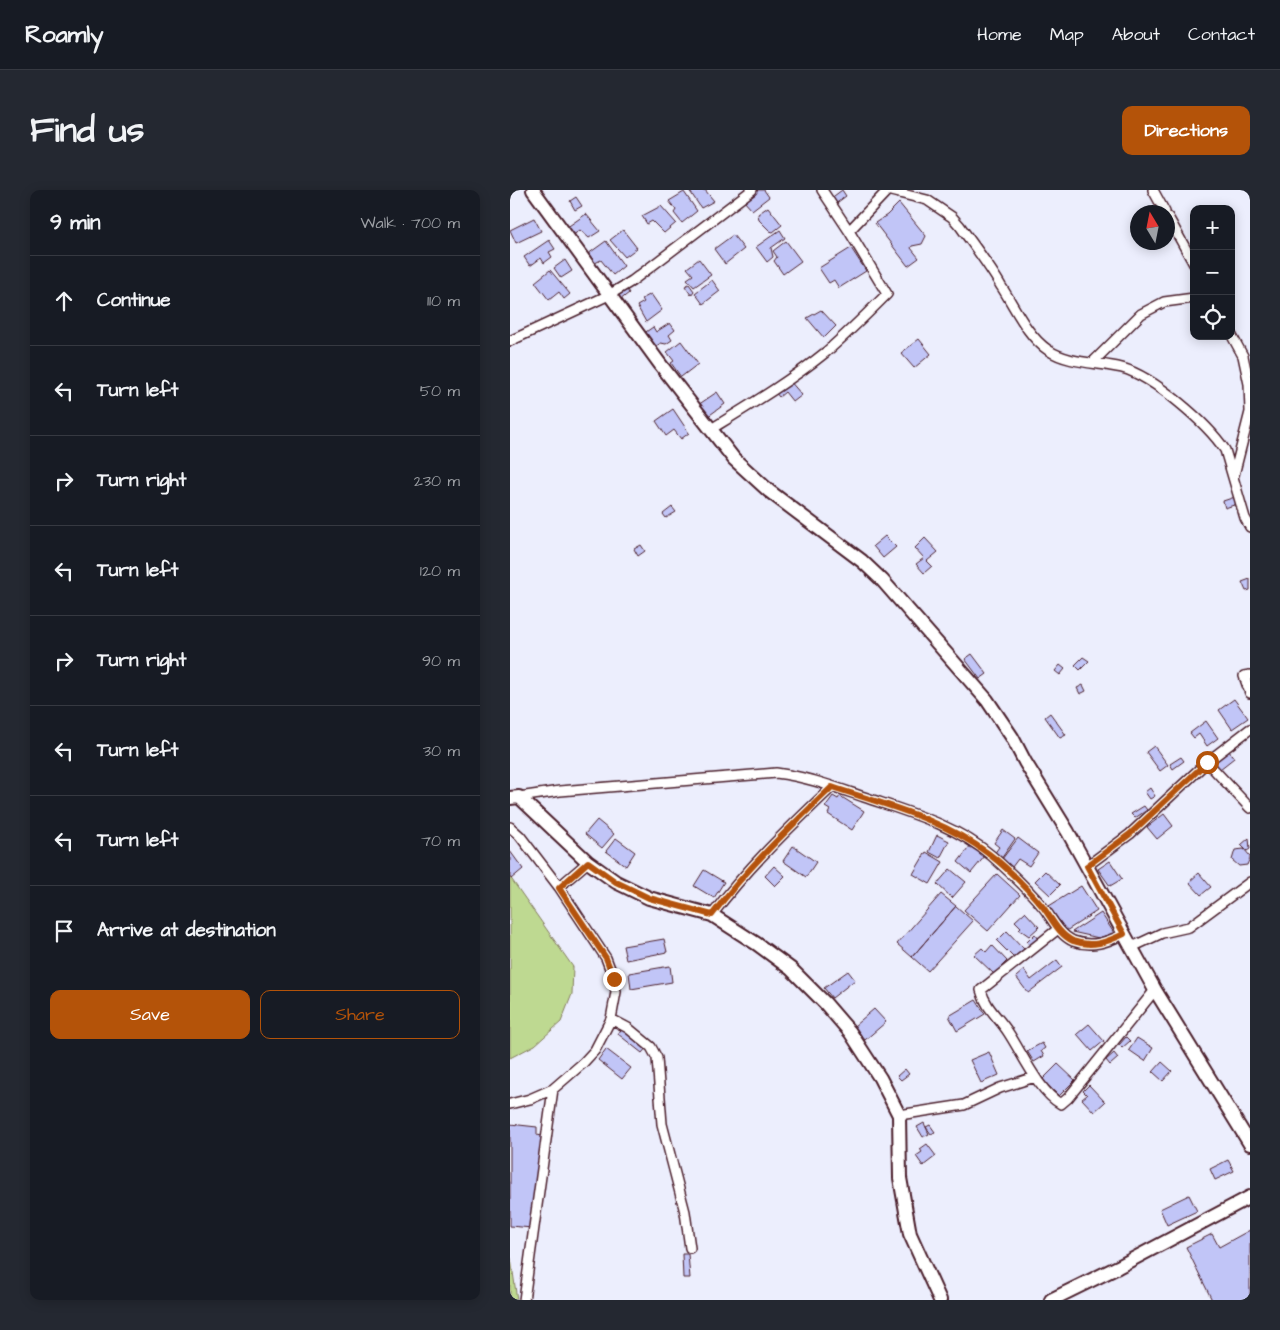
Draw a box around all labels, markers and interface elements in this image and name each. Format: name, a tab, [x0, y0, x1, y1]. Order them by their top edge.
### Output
text: Roamly	[25, 18, 103, 52]
text: Home	[977, 22, 1022, 47]
text: Map	[1050, 22, 1084, 47]
text: About	[1112, 22, 1160, 47]
text: Contact	[1188, 22, 1255, 47]
text: Find us	[30, 106, 144, 155]
button: Directions	[1122, 106, 1250, 155]
north arrow	[1130, 205, 1175, 250]
map controls	[1190, 205, 1235, 340]
button: +	[1190, 205, 1235, 250]
text: 9 min	[50, 208, 100, 237]
text: Walk · 700 m	[361, 212, 460, 234]
button: −	[1190, 250, 1235, 295]
icon: ahead	[50, 287, 78, 315]
text: Continue	[97, 287, 171, 314]
text: 110 m	[427, 290, 460, 312]
button: locate	[1190, 295, 1235, 340]
icon: left	[50, 377, 78, 405]
text: Turn left	[97, 377, 178, 404]
text: 50 m	[420, 380, 460, 402]
icon: right	[50, 467, 78, 495]
text: Turn right	[97, 467, 186, 494]
text: 230 m	[414, 470, 460, 492]
icon: left	[50, 557, 78, 585]
text: Turn left	[97, 557, 178, 584]
text: 120 m	[420, 560, 460, 582]
icon: right	[50, 647, 78, 675]
text: Turn right	[97, 647, 186, 674]
text: 90 m	[422, 650, 460, 672]
icon: left	[50, 737, 78, 765]
text: Turn left	[97, 737, 178, 764]
text: 30 m	[423, 740, 460, 762]
route start	[1196, 751, 1219, 774]
icon: left	[50, 827, 78, 855]
text: Turn left	[97, 827, 178, 854]
text: 70 m	[421, 830, 460, 852]
icon: arrive	[50, 917, 78, 945]
text: Arrive at destination	[97, 917, 276, 944]
route end	[603, 968, 626, 991]
button: Save	[50, 990, 250, 1039]
button: Share	[260, 990, 460, 1039]

